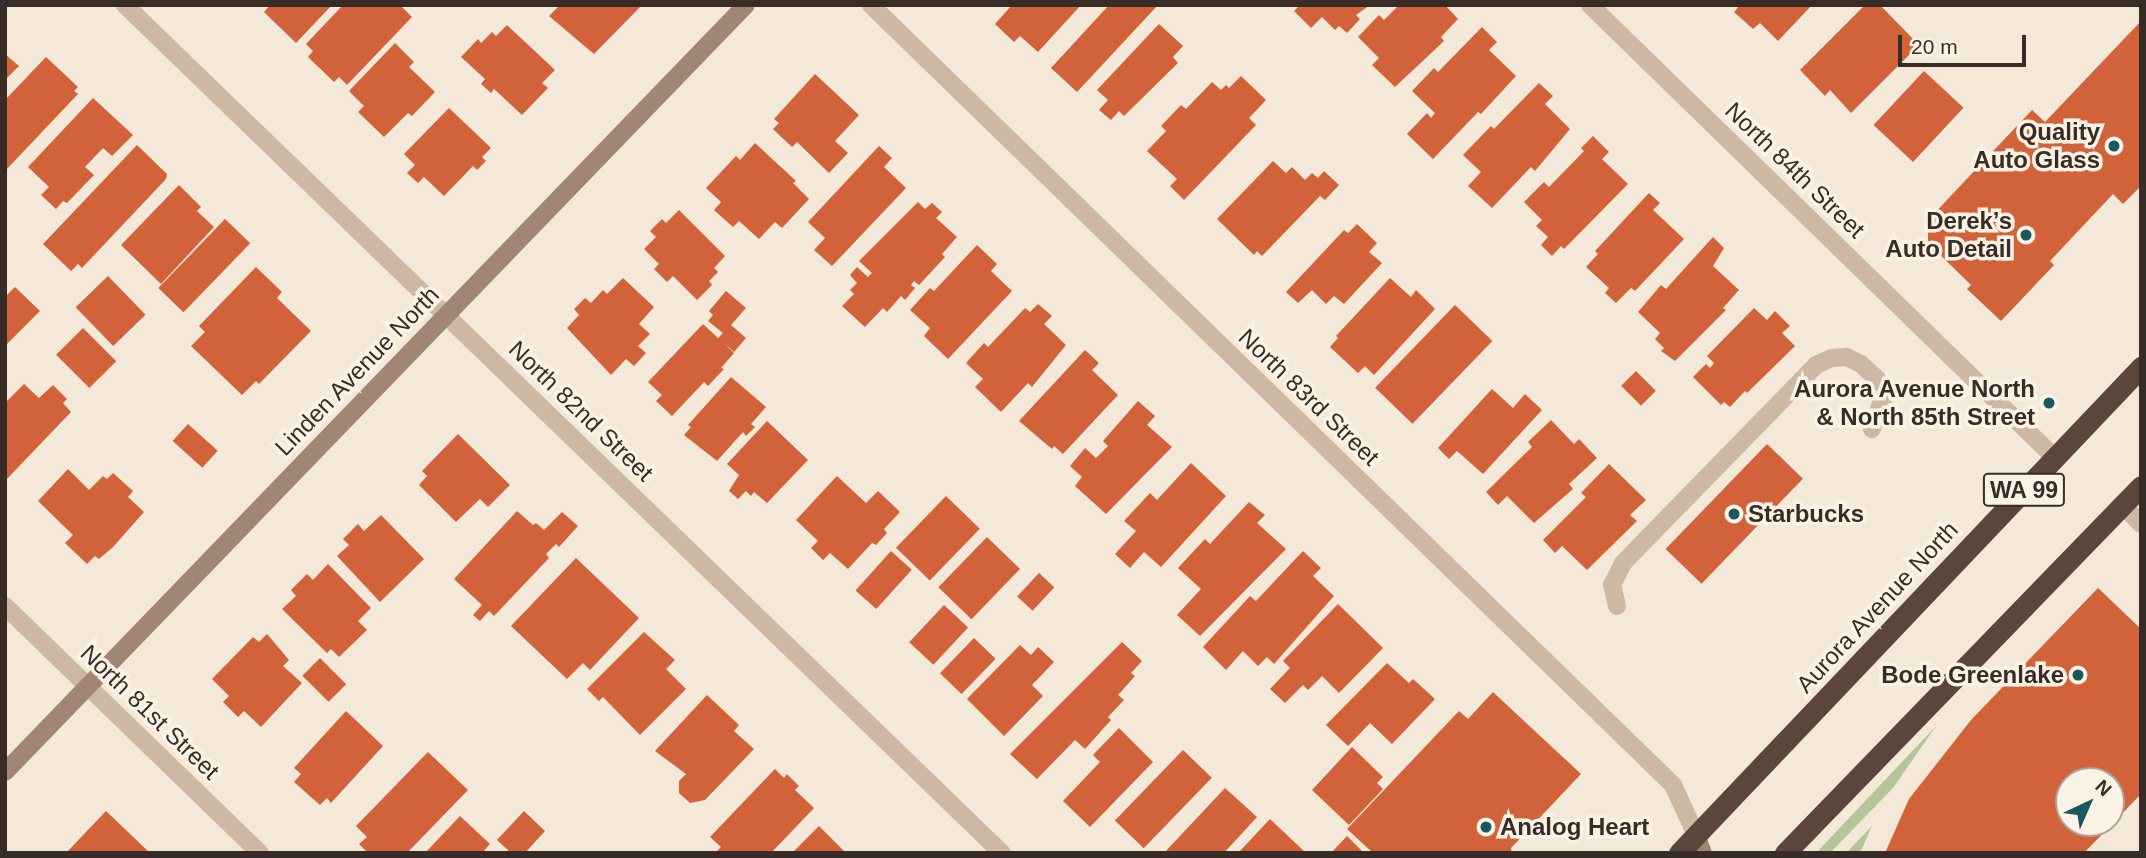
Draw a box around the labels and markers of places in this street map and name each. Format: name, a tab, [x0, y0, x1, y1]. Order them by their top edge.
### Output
place label: Quality Auto Glass	[1973, 118, 2100, 174]
marker: Quality Auto Glass	[2106, 138, 2122, 154]
place label: Derek’s Auto Detail	[1885, 207, 2012, 263]
marker: Derek’s Auto Detail	[2018, 227, 2034, 243]
place label: Aurora Avenue North & North 85th Street	[1793, 375, 2035, 431]
marker: Aurora Avenue North & North 85th Street	[2041, 395, 2057, 411]
place label: Starbucks	[1748, 500, 1864, 528]
marker: Starbucks	[1726, 506, 1742, 522]
place label: Bode Greenlake	[1881, 661, 2064, 689]
marker: Bode Greenlake	[2070, 667, 2086, 683]
place label: Analog Heart	[1500, 813, 1649, 841]
marker: Analog Heart	[1478, 819, 1494, 835]

